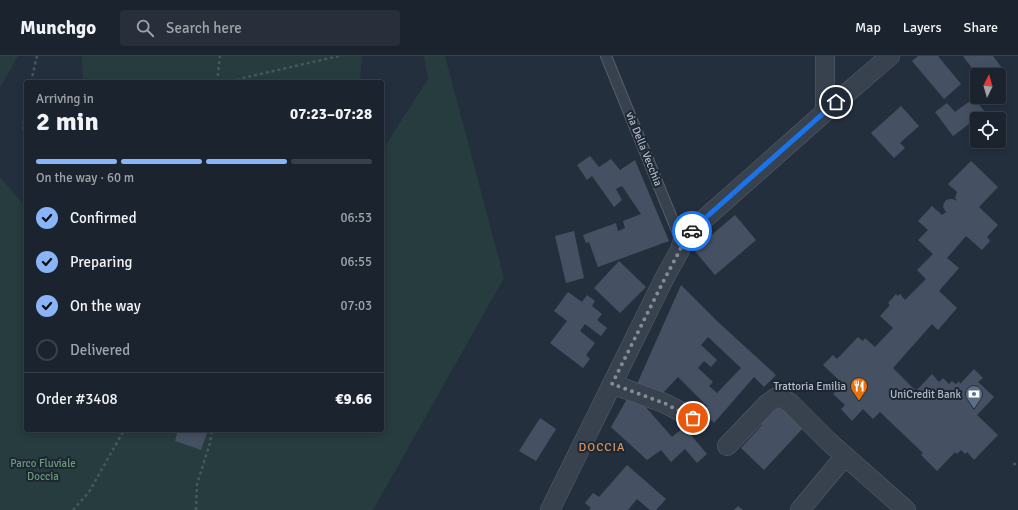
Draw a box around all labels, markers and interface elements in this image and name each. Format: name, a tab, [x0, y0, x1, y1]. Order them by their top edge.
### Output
search box	[120, 10, 400, 46]
text: Munchgo	[20, 16, 96, 40]
icon: search	[134, 17, 156, 39]
text: Search here	[166, 19, 242, 37]
text: Map	[855, 19, 881, 36]
text: Layers	[903, 19, 942, 36]
text: Share	[964, 19, 998, 36]
north arrow	[970, 68, 1006, 104]
map controls	[970, 68, 1006, 148]
pin	[819, 85, 853, 119]
text: Arriving in	[36, 91, 94, 107]
icon: home	[825, 91, 847, 113]
text: 07:23–07:28	[290, 105, 372, 123]
text: 2 min	[36, 106, 99, 138]
street label: via Della Vecchia	[623, 110, 665, 188]
button: locate	[970, 112, 1006, 148]
text: On the way · 60 m	[36, 170, 134, 186]
icon: check	[36, 207, 58, 229]
text: Confirmed	[70, 209, 137, 227]
text: 06:53	[340, 210, 372, 226]
courier	[672, 211, 712, 251]
icon: car	[681, 220, 703, 242]
icon: check	[36, 251, 58, 273]
text: Preparing	[70, 253, 133, 271]
text: 06:55	[340, 254, 372, 270]
icon: check	[36, 295, 58, 317]
text: On the way	[70, 297, 141, 315]
text: 07:03	[340, 298, 372, 314]
text: Delivered	[70, 341, 130, 359]
restaurant icon: Trattoria Emilia	[849, 376, 869, 401]
place label: Trattoria Emilia	[773, 380, 846, 393]
bank icon: UniCredit Bank	[964, 384, 984, 409]
place label: UniCredit Bank	[890, 388, 961, 401]
text: Order #3408	[36, 390, 118, 408]
text: €9.66	[335, 390, 372, 408]
pin	[676, 401, 710, 435]
icon: bag	[682, 407, 704, 429]
district label: DOCCIA	[579, 440, 625, 455]
park label: Parco Fluviale Doccia	[10, 457, 76, 483]

